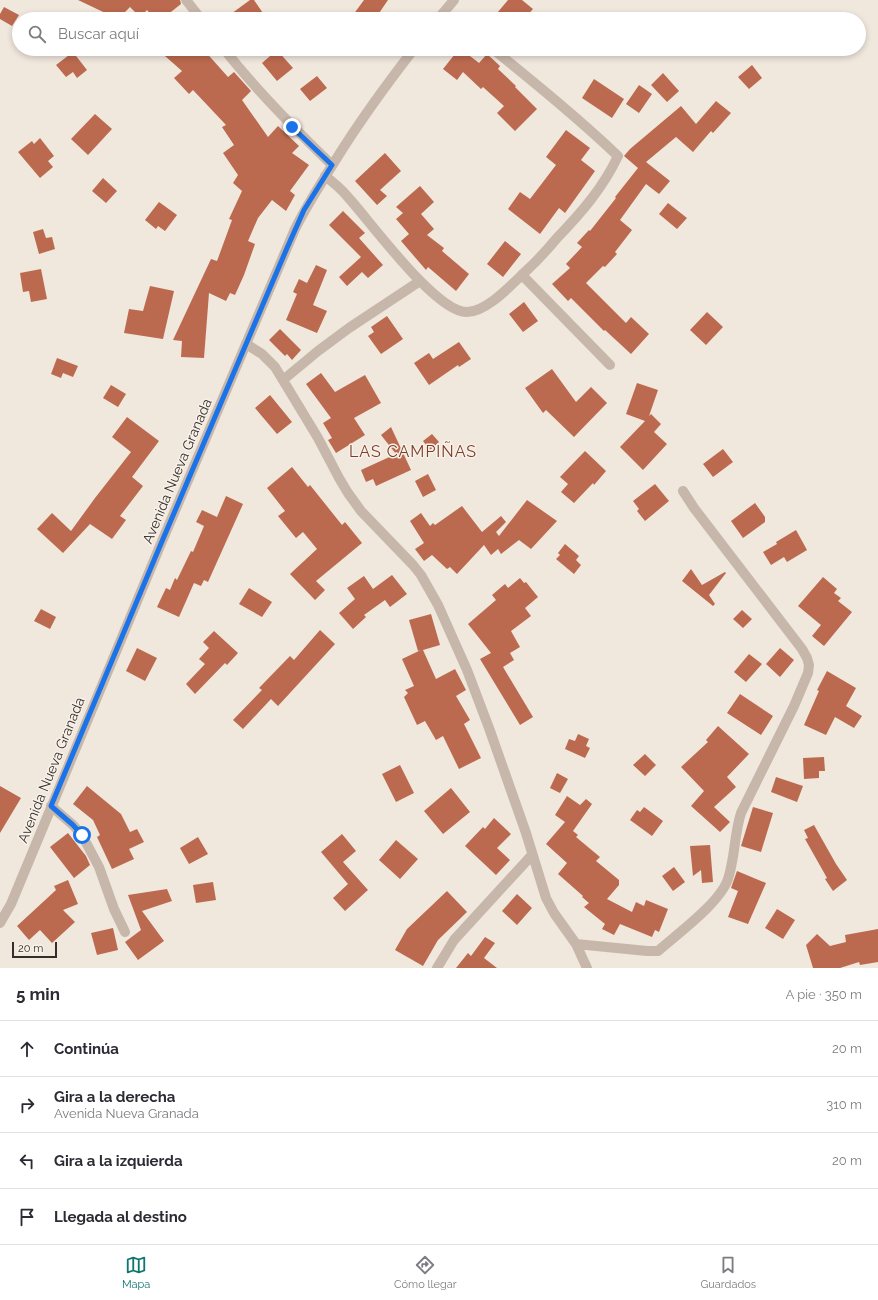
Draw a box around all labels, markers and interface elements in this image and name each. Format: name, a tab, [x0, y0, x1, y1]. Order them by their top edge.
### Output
search box	[12, 12, 866, 56]
icon: search	[26, 23, 48, 45]
text: Buscar aquí	[58, 25, 139, 43]
route end	[283, 118, 301, 136]
street label: Avenida Nueva Granada	[139, 396, 215, 546]
district label: LAS CAMPIÑAS	[349, 441, 477, 461]
street label: Avenida Nueva Granada	[14, 695, 88, 845]
route start	[73, 826, 91, 844]
scale bar	[12, 940, 57, 959]
text: 20 m	[18, 942, 43, 955]
text: 5 min	[16, 984, 60, 1004]
text: A pie · 350 m	[785, 987, 862, 1002]
icon: ahead	[16, 1038, 38, 1060]
text: Continúa	[54, 1040, 119, 1058]
text: 20 m	[832, 1041, 862, 1056]
text: Gira a la derecha	[54, 1088, 175, 1106]
icon: right	[16, 1094, 38, 1116]
text: 310 m	[826, 1097, 862, 1112]
text: Avenida Nueva Granada	[54, 1106, 199, 1121]
icon: left	[16, 1150, 38, 1172]
text: Gira a la izquierda	[54, 1152, 183, 1170]
text: 20 m	[832, 1153, 862, 1168]
icon: arrive	[16, 1206, 38, 1228]
text: Llegada al destino	[54, 1208, 187, 1226]
tab: Mapa	[122, 1254, 150, 1291]
tab: Cómo llegar	[394, 1254, 457, 1291]
tab: Guardados	[700, 1254, 756, 1291]

